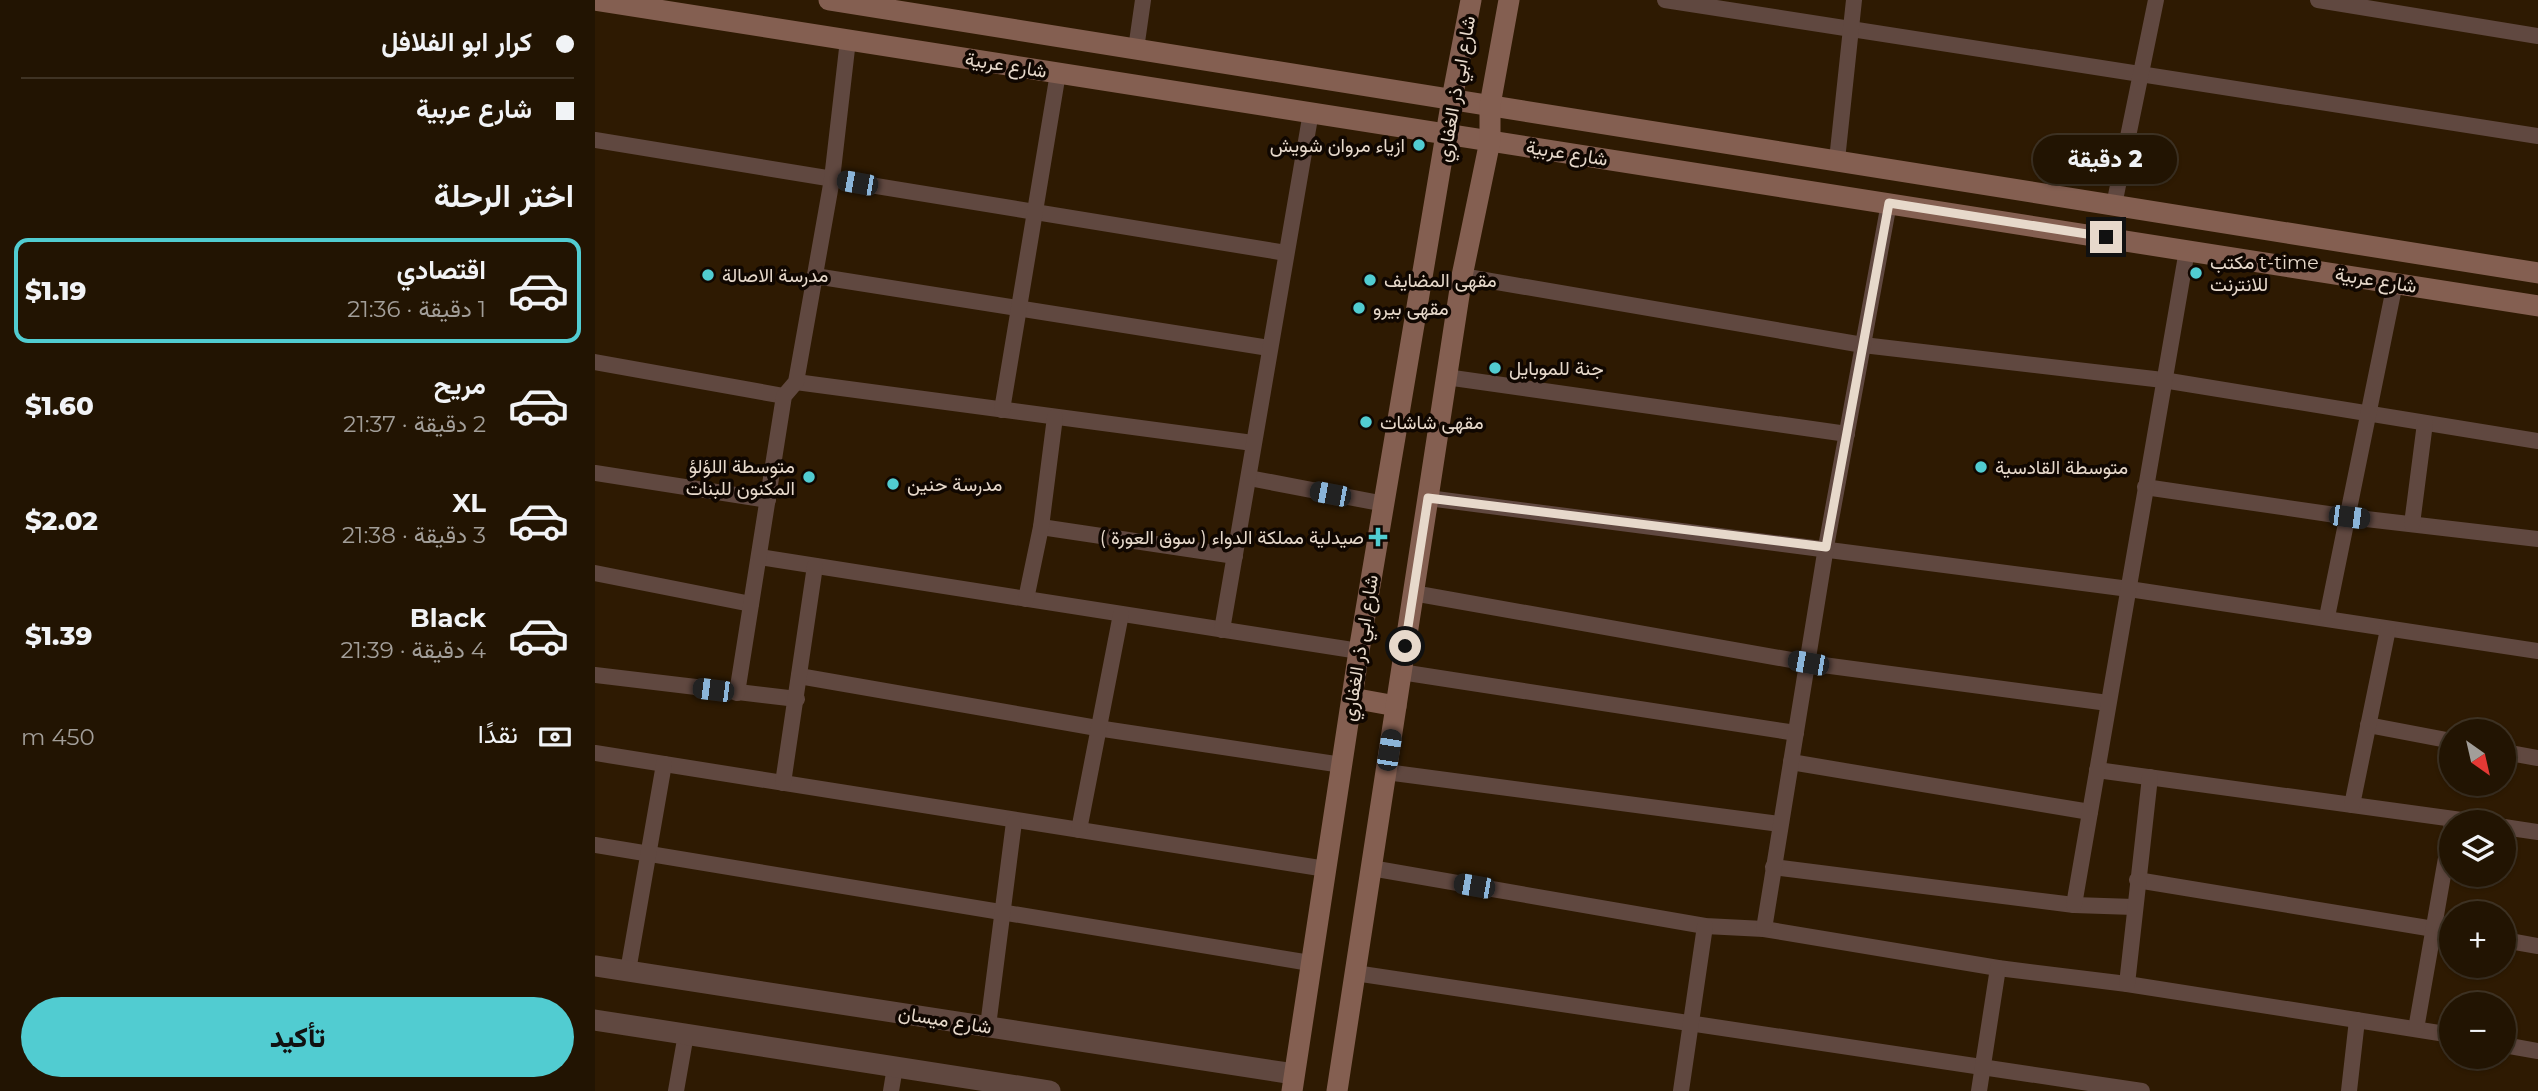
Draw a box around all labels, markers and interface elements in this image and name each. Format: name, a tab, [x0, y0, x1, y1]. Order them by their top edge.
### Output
street label: شارع ابي ذر الغفاري	[1432, 14, 1484, 165]
text: كرار ابو الفلافل	[381, 26, 532, 58]
street label: شارع عربية	[963, 47, 1048, 84]
text: شارع عربية	[416, 93, 532, 125]
place label: ازياء مروان شويش	[1270, 134, 1405, 157]
street label: شارع عربية	[1524, 135, 1609, 172]
callout: 2 دقيقة	[2034, 135, 2178, 184]
marker: ازياء مروان شويش	[1411, 137, 1427, 153]
text: 2 دقيقة	[2068, 145, 2142, 173]
car	[835, 169, 880, 197]
text: اختر الرحلة	[434, 176, 574, 215]
route end	[2090, 221, 2122, 253]
place label: مكتب t-time للانترنت	[2210, 251, 2319, 296]
text: اقتصادي	[397, 254, 486, 286]
icon: car	[507, 259, 570, 322]
street label: شارع عربية	[2333, 262, 2418, 299]
place label: مدرسة الاصالة	[722, 264, 828, 287]
marker: مكتب t-time للانترنت	[2188, 265, 2204, 281]
marker: مدرسة الاصالة	[700, 267, 716, 283]
place label: مقهى المضايف	[1384, 269, 1497, 292]
marker: مقهى المضايف	[1362, 272, 1378, 288]
text: $1.19	[25, 275, 86, 307]
text: 1 دقيقة · 21:36	[347, 295, 486, 323]
place label: مقهى بيرو	[1373, 297, 1449, 320]
marker: مقهى بيرو	[1351, 300, 1367, 316]
place label: جنة للموبايل	[1509, 357, 1604, 380]
marker: جنة للموبايل	[1487, 360, 1503, 376]
text: مريح	[434, 369, 486, 401]
icon: car	[507, 374, 570, 437]
text: $1.60	[25, 390, 94, 422]
text: 2 دقيقة · 21:37	[343, 410, 486, 438]
place label: مقهى شاشات	[1380, 411, 1484, 434]
marker: مقهى شاشات	[1358, 414, 1374, 430]
place label: متوسطة اللؤلؤ المكنون للبنات	[686, 455, 795, 500]
place label: متوسطة القادسية	[1995, 456, 2128, 479]
marker: متوسطة القادسية	[1973, 459, 1989, 475]
marker: متوسطة اللؤلؤ المكنون للبنات	[801, 469, 817, 485]
place label: مدرسة حنين	[907, 473, 1002, 496]
marker: مدرسة حنين	[885, 476, 901, 492]
car	[1308, 480, 1353, 508]
text: XL	[452, 487, 486, 519]
icon: car	[507, 489, 570, 552]
car	[2327, 504, 2372, 530]
text: $2.02	[25, 505, 98, 537]
text: 3 دقيقة · 21:38	[342, 521, 486, 549]
place label: صيدلية مملكة الدواء ( سوق العورة )	[1100, 526, 1364, 549]
marker: صيدلية مملكة الدواء ( سوق العورة )	[1370, 529, 1386, 545]
street label: شارع ابي ذر الغفاري	[1337, 573, 1387, 723]
text: Black	[410, 602, 486, 634]
icon: car	[507, 604, 570, 667]
text: $1.39	[25, 620, 92, 652]
route start	[1389, 630, 1421, 662]
text: 4 دقيقة · 21:39	[340, 636, 486, 664]
car	[1786, 649, 1831, 677]
car	[691, 677, 736, 703]
text: نقدًا	[478, 718, 518, 750]
icon: cash	[536, 718, 574, 756]
north arrow	[2439, 719, 2517, 796]
map controls	[2439, 719, 2516, 1069]
text: 450 m	[21, 723, 95, 751]
car	[1376, 728, 1403, 772]
button: layers	[2439, 810, 2516, 887]
car	[1452, 872, 1497, 900]
button: +	[2439, 901, 2516, 978]
button: −	[2439, 992, 2516, 1069]
button: تأكيد	[21, 997, 574, 1077]
street label: شارع ميسان	[897, 1001, 993, 1040]

